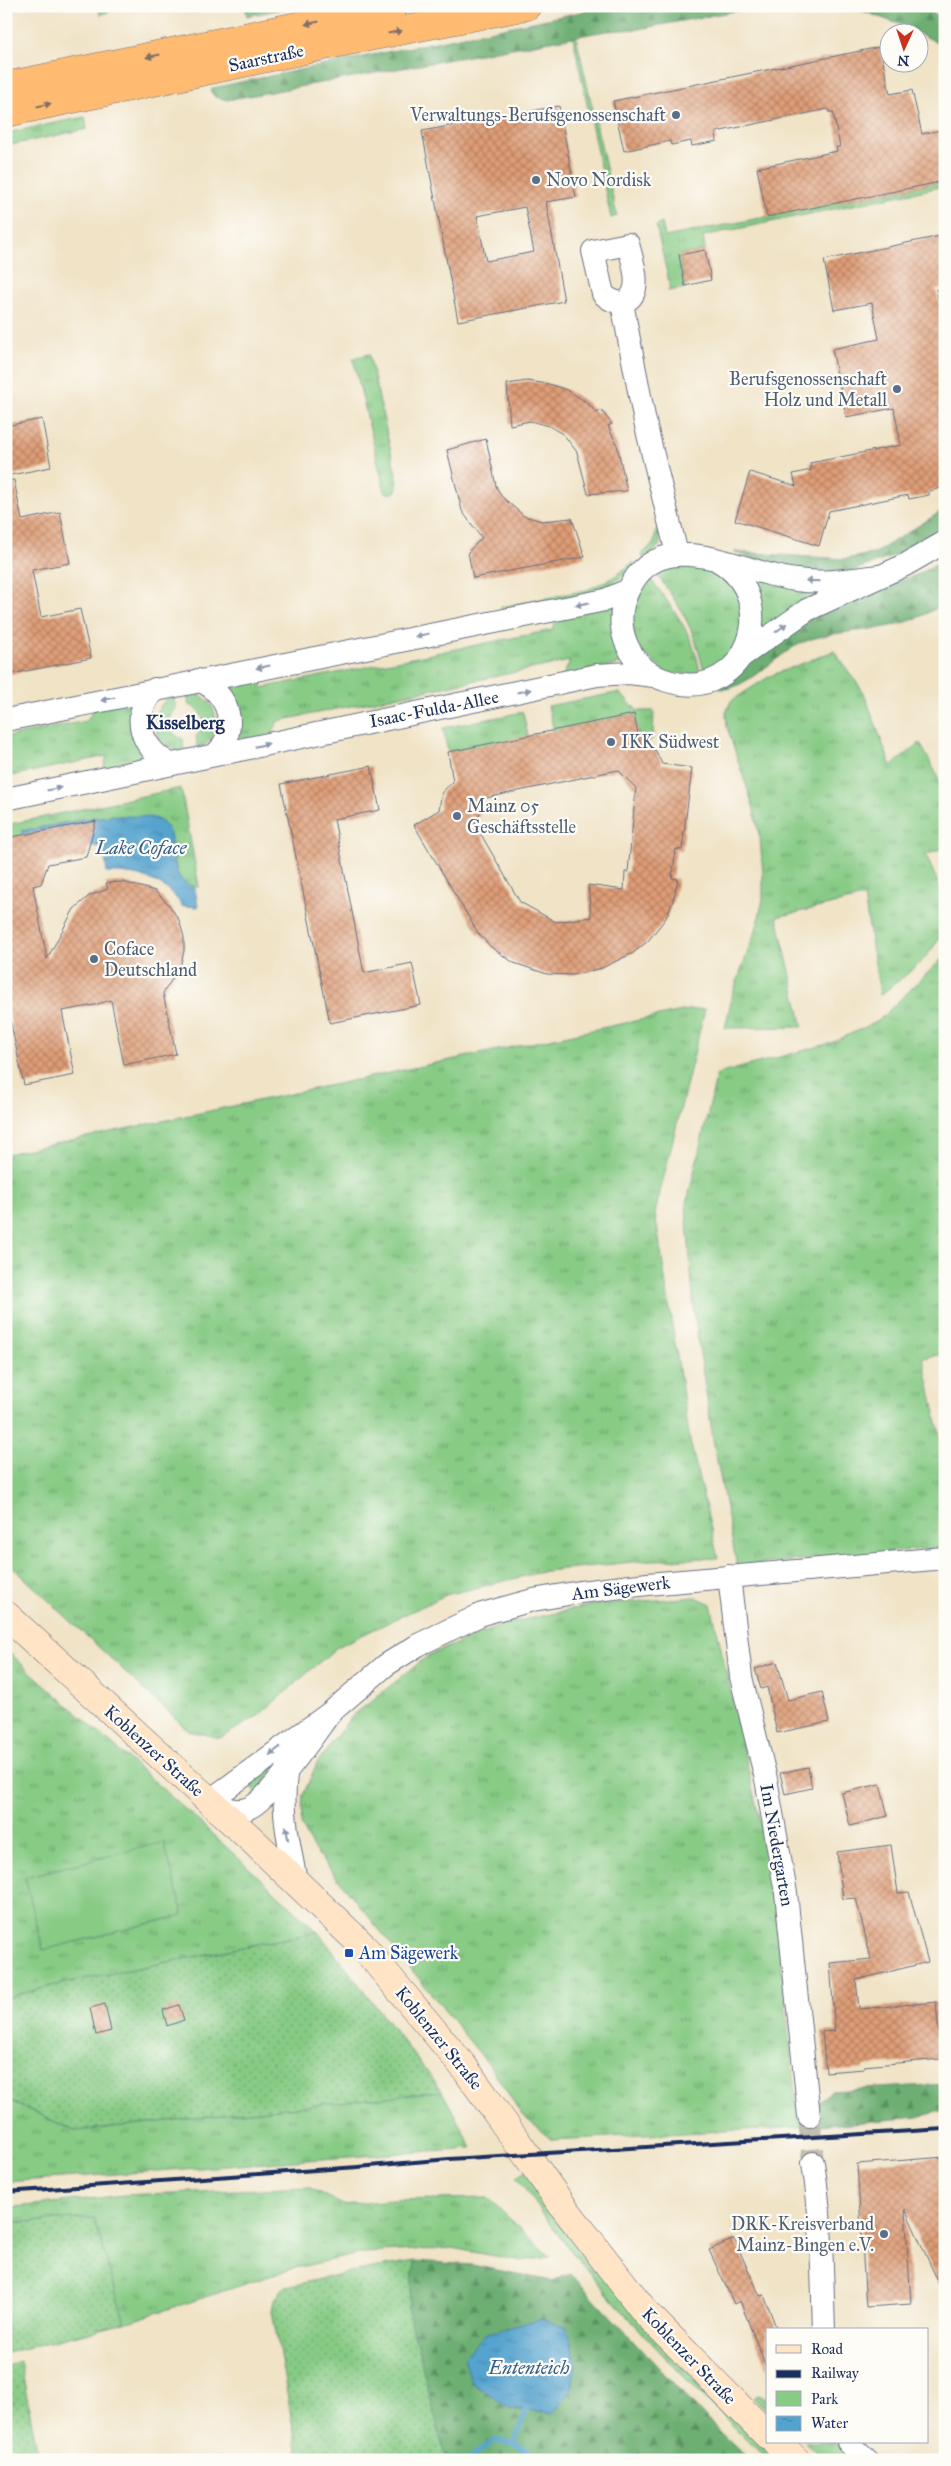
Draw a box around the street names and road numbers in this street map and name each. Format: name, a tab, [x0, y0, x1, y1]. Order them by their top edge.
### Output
street label: Saarstraße	[226, 39, 306, 77]
street label: Isaac-Fulda-Allee	[368, 686, 500, 732]
street label: Am Sägewerk	[570, 1571, 672, 1606]
street label: Koblenzer Straße	[100, 1700, 208, 1802]
street label: Im Niedergarten	[754, 1782, 799, 1908]
street label: Koblenzer Straße	[391, 1982, 487, 2094]
street label: Koblenzer Straße	[637, 2303, 741, 2409]

